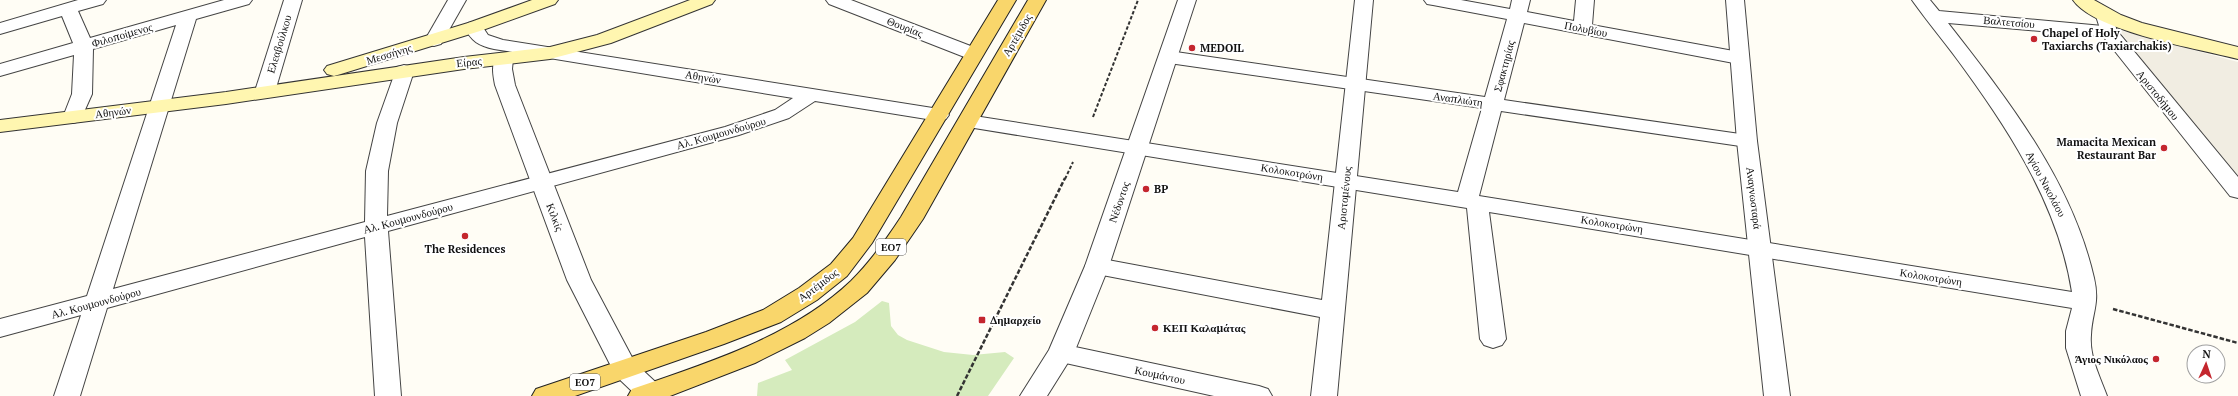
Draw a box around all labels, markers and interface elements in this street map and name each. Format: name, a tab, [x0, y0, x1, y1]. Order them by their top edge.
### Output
street label: Αρτέμιδος	[999, 11, 1035, 59]
street label: Ελεαβούλκου	[263, 13, 295, 75]
street label: Βαλτετσίου	[1983, 13, 2036, 31]
street label: Θουρίας	[885, 14, 926, 40]
street label: Πολυβίου	[1563, 18, 1609, 40]
street label: Φιλοποίμενος	[90, 19, 155, 50]
place label: Chapel of Holy Taxiarchs (Taxiarchakis)	[2042, 26, 2172, 53]
marker: Chapel of Holy Taxiarchs (Taxiarchakis)	[2029, 34, 2039, 44]
street label: Σφακτηρίας	[1490, 38, 1518, 93]
street label: Μεσσήνης	[364, 40, 414, 68]
place label: MEDOIL	[1200, 41, 1244, 55]
marker: MEDOIL	[1187, 43, 1197, 53]
street label: Είρας	[456, 54, 483, 70]
street label: Αθηνών	[684, 67, 722, 87]
street label: Αριστοδήμου	[2134, 67, 2183, 123]
street label: Αναπλιώτη	[1432, 89, 1484, 109]
street label: Αθηνών	[94, 103, 132, 121]
street label: Αλ. Κουμουνδούρου	[675, 113, 768, 152]
place label: Mamacita Mexican Restaurant Bar	[2057, 135, 2156, 162]
marker: Mamacita Mexican Restaurant Bar	[2159, 143, 2169, 153]
street label: Αγίου Νικολάου	[2023, 149, 2069, 220]
street label: Κολοκοτρώνη	[1260, 160, 1324, 184]
street label: Αριστομένους	[1334, 165, 1354, 230]
street label: Αναγνωσταρά	[1743, 166, 1765, 230]
street label: Νέδοντος	[1105, 179, 1133, 224]
place label: BP	[1154, 182, 1168, 196]
marker: BP	[1141, 184, 1151, 194]
street label: Αλ. Κουμουνδούρου	[362, 199, 455, 237]
street label: Κιλκίς	[543, 201, 567, 234]
street label: Κολοκοτρώνη	[1580, 212, 1644, 236]
marker: The Residences	[460, 231, 470, 241]
road number: ΕΟ7	[876, 239, 906, 255]
place label: The Residences	[425, 242, 505, 256]
street label: Αρτέμιδος	[795, 265, 841, 305]
street label: Κολοκοτρώνη	[1899, 265, 1963, 289]
street label: Αλ. Κουμουνδούρου	[50, 284, 143, 322]
place label: Δημαρχείο	[990, 313, 1042, 327]
marker: Δημαρχείο	[977, 315, 987, 325]
place label: ΚΕΠ Καλαμάτας	[1163, 321, 1246, 335]
marker: ΚΕΠ Καλαμάτας	[1150, 323, 1160, 333]
north arrow	[2186, 344, 2226, 384]
text: N	[2202, 347, 2212, 361]
place label: Άγιος Νικόλαος	[2075, 352, 2148, 366]
marker: Άγιος Νικόλαος	[2151, 354, 2161, 364]
street label: Κουμάντου	[1133, 363, 1187, 387]
road number: ΕΟ7	[570, 374, 600, 390]

